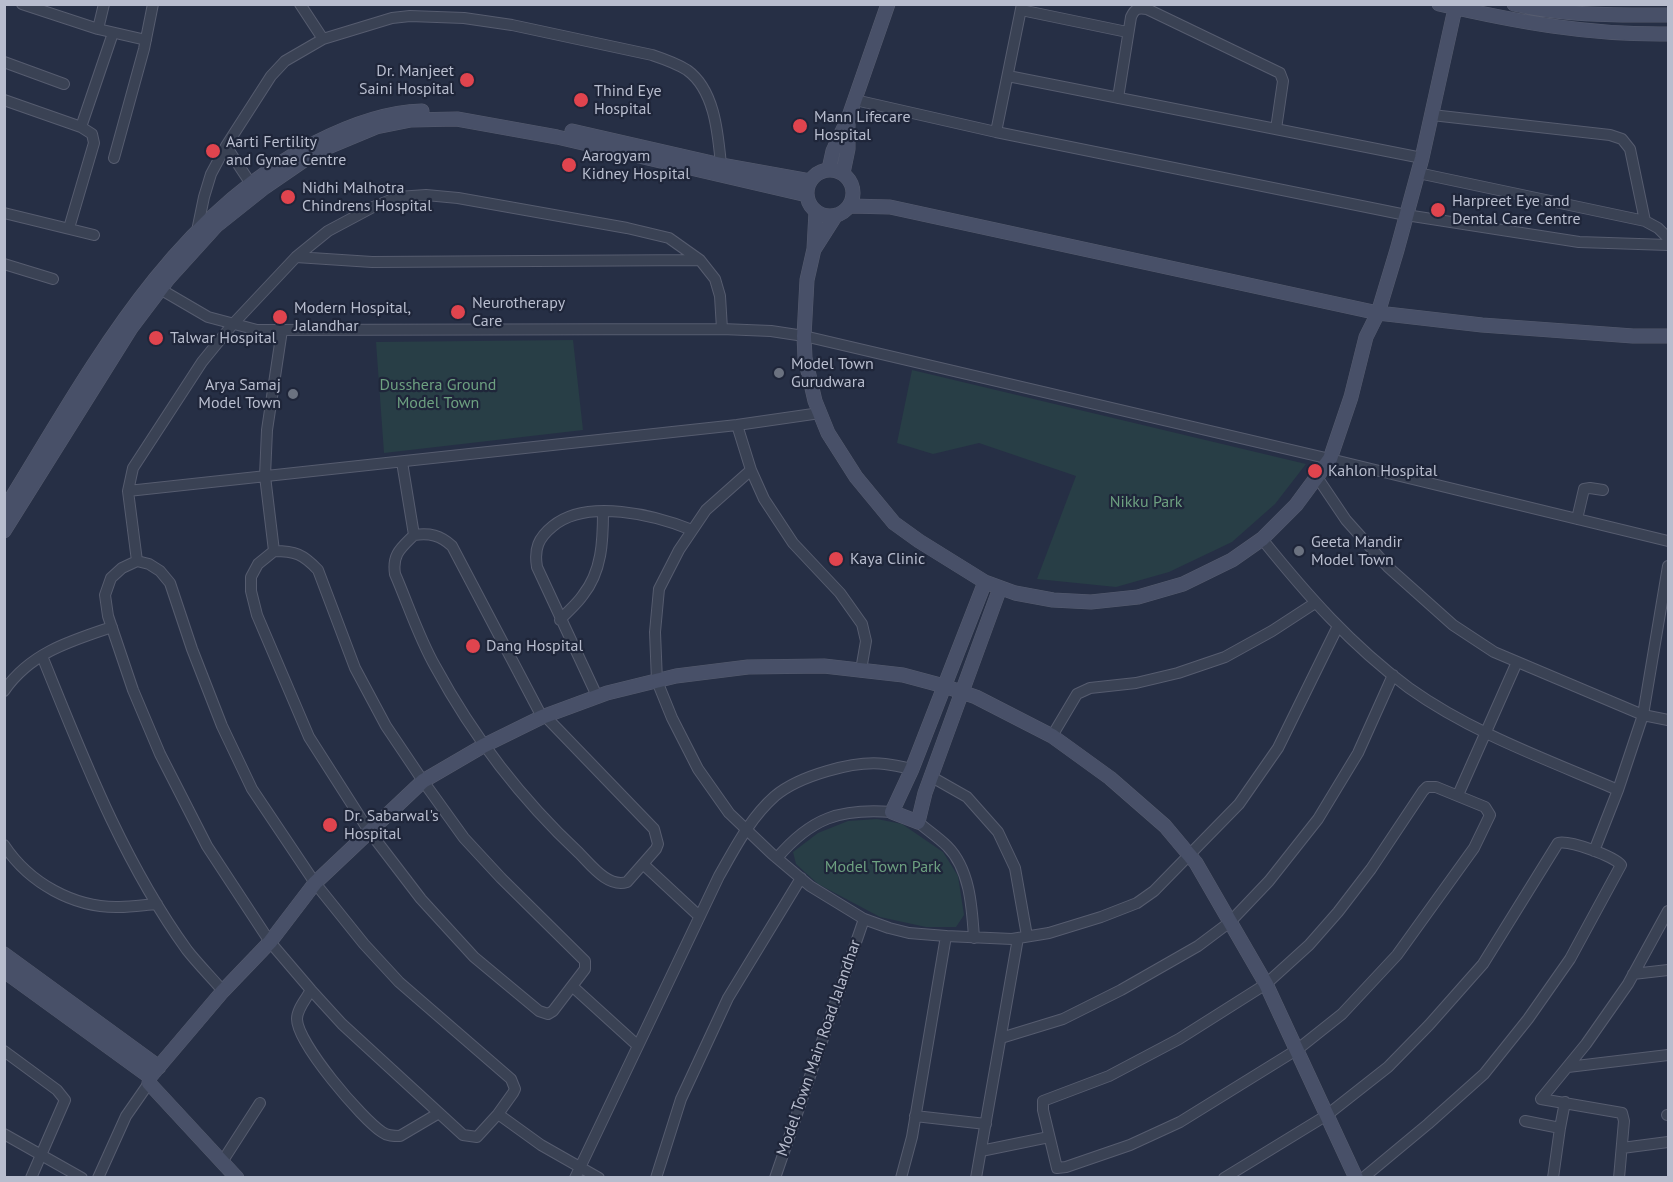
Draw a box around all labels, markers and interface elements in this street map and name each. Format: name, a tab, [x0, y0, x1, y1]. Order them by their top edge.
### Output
place label: Dr. Manjeet Saini Hospital	[359, 61, 454, 99]
marker: Dr. Manjeet Saini Hospital	[458, 71, 476, 89]
place label: Thind Eye Hospital	[594, 81, 662, 119]
marker: Thind Eye Hospital	[572, 91, 590, 109]
place label: Mann Lifecare Hospital	[814, 107, 911, 145]
marker: Mann Lifecare Hospital	[791, 117, 809, 135]
place label: Aarti Fertility and Gynae Centre	[226, 132, 346, 170]
marker: Aarti Fertility and Gynae Centre	[204, 142, 222, 160]
place label: Aarogyam Kidney Hospital	[582, 146, 690, 184]
marker: Aarogyam Kidney Hospital	[560, 156, 578, 174]
place label: Nidhi Malhotra Chindrens Hospital	[302, 178, 432, 216]
marker: Nidhi Malhotra Chindrens Hospital	[279, 188, 297, 206]
place label: Harpreet Eye and Dental Care Centre	[1452, 191, 1581, 229]
marker: Harpreet Eye and Dental Care Centre	[1429, 201, 1447, 219]
place label: Neurotherapy Care	[472, 293, 565, 331]
place label: Modern Hospital, Jalandhar	[294, 298, 411, 336]
marker: Neurotherapy Care	[449, 303, 467, 321]
marker: Modern Hospital, Jalandhar	[271, 308, 289, 326]
place label: Talwar Hospital	[170, 328, 276, 348]
marker: Talwar Hospital	[147, 329, 165, 347]
place label: Model Town Gurudwara	[791, 354, 874, 392]
marker: Model Town Gurudwara	[772, 366, 786, 380]
place label: Arya Samaj Model Town	[198, 375, 281, 413]
park label: Dusshera Ground Model Town	[380, 375, 496, 413]
marker: Arya Samaj Model Town	[286, 387, 300, 401]
place label: Kahlon Hospital	[1328, 461, 1437, 481]
marker: Kahlon Hospital	[1306, 462, 1324, 480]
park label: Nikku Park	[1110, 492, 1182, 512]
place label: Geeta Mandir Model Town	[1311, 532, 1402, 570]
marker: Geeta Mandir Model Town	[1292, 544, 1306, 558]
place label: Kaya Clinic	[850, 549, 925, 569]
marker: Kaya Clinic	[827, 550, 845, 568]
place label: Dang Hospital	[486, 636, 583, 656]
marker: Dang Hospital	[464, 637, 482, 655]
place label: Dr. Sabarwal's Hospital	[344, 806, 439, 844]
marker: Dr. Sabarwal's Hospital	[321, 816, 339, 834]
park label: Model Town Park	[825, 857, 941, 877]
street label: Model Town Main Road Jalandhar	[773, 937, 865, 1159]

